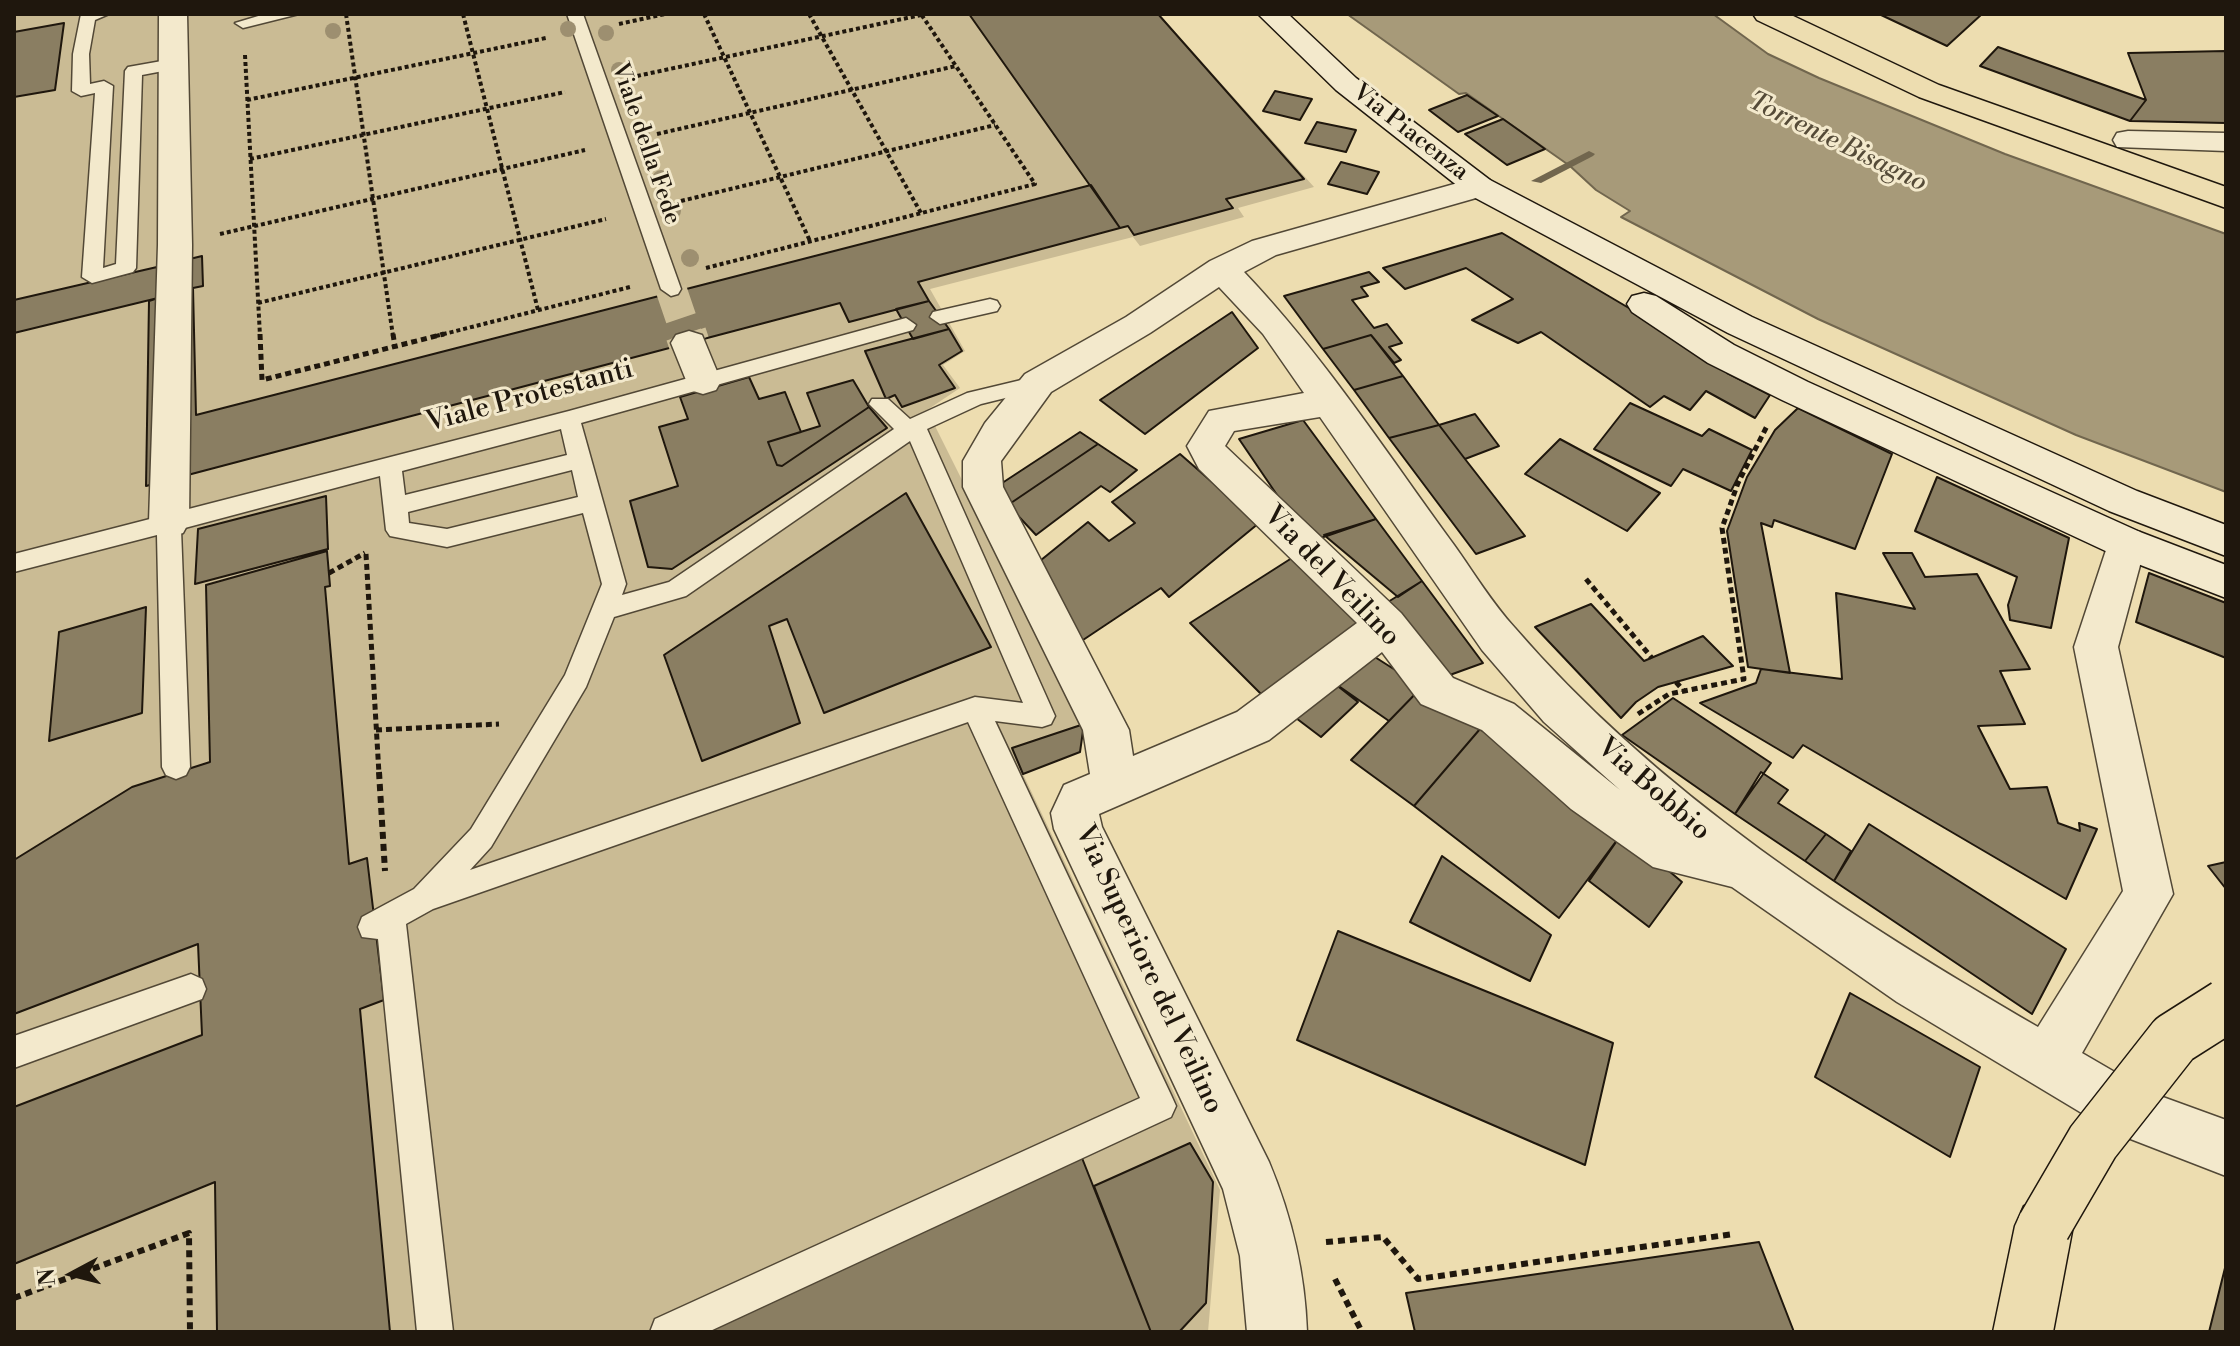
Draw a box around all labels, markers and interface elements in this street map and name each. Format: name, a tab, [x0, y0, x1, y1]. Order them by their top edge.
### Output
street label: Viale della Fede	[604, 59, 686, 229]
street label: Via Piacenza	[1346, 79, 1474, 187]
water label: Torrente Bisagno	[1743, 86, 1931, 200]
street label: Viale Protestanti	[423, 353, 637, 441]
street label: Via del Veilino	[1255, 500, 1407, 654]
street label: Via Bobbio	[1589, 731, 1717, 849]
street label: Via Superiore del Veilino	[1066, 820, 1230, 1120]
north arrow	[32, 1234, 112, 1314]
text: N	[33, 1267, 62, 1287]

